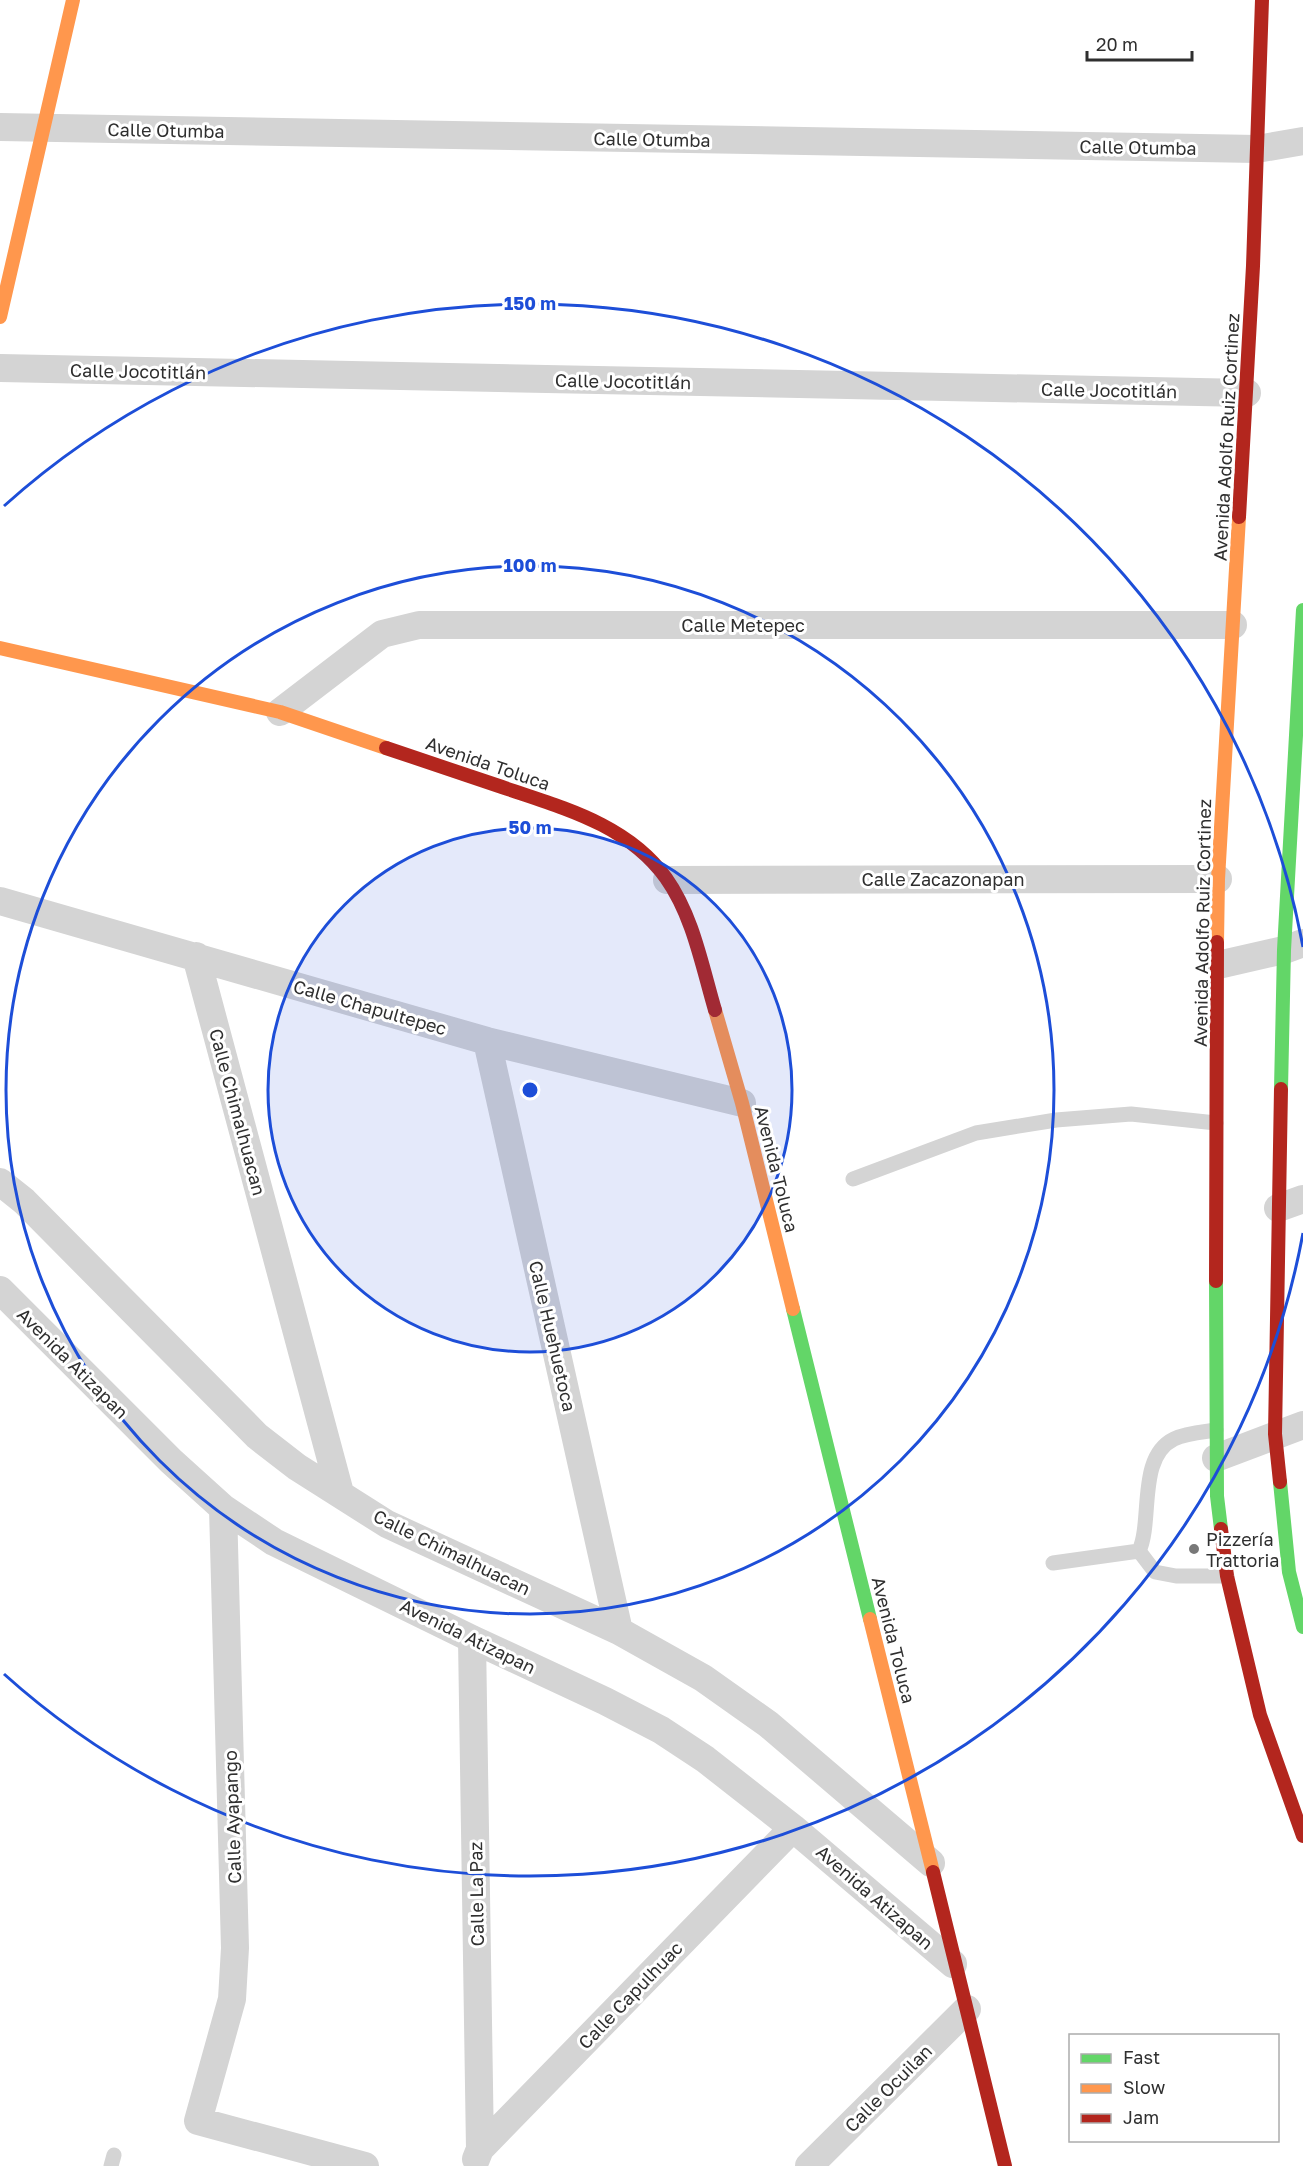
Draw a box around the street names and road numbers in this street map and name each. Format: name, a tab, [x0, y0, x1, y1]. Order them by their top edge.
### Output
street label: Calle Otumba	[107, 118, 225, 142]
street label: Calle Otumba	[593, 127, 711, 151]
street label: Calle Otumba	[1079, 135, 1197, 159]
street label: Avenida Adolfo Ruiz Cortinez	[1209, 313, 1243, 561]
street label: Calle Jocotitlán	[70, 359, 206, 383]
street label: Calle Jocotitlán	[555, 369, 691, 393]
street label: Calle Jocotitlán	[1041, 378, 1177, 402]
street label: Calle Metepec	[681, 614, 805, 636]
street label: Avenida Toluca	[423, 731, 553, 795]
street label: Avenida Adolfo Ruiz Cortinez	[1189, 799, 1215, 1047]
street label: Calle Zacazonapan	[861, 868, 1025, 890]
street label: Calle Chapultepec	[291, 975, 449, 1039]
street label: Calle Chimalhuacan	[205, 1026, 271, 1198]
street label: Avenida Toluca	[751, 1103, 803, 1235]
street label: Calle Huehuetoca	[525, 1258, 581, 1414]
street label: Avenida Atizapan	[13, 1303, 133, 1423]
street label: Calle Chimalhuacan	[370, 1504, 534, 1600]
street label: Avenida Toluca	[868, 1574, 920, 1706]
street label: Avenida Atizapan	[397, 1594, 539, 1678]
street label: Calle Ayapango	[219, 1750, 245, 1884]
street label: Avenida Atizapan	[812, 1840, 938, 1954]
street label: Calle La Paz	[464, 1841, 488, 1947]
street label: Calle Capulhuac	[573, 1937, 687, 2053]
street label: Calle Ocuilan	[840, 2040, 936, 2136]

